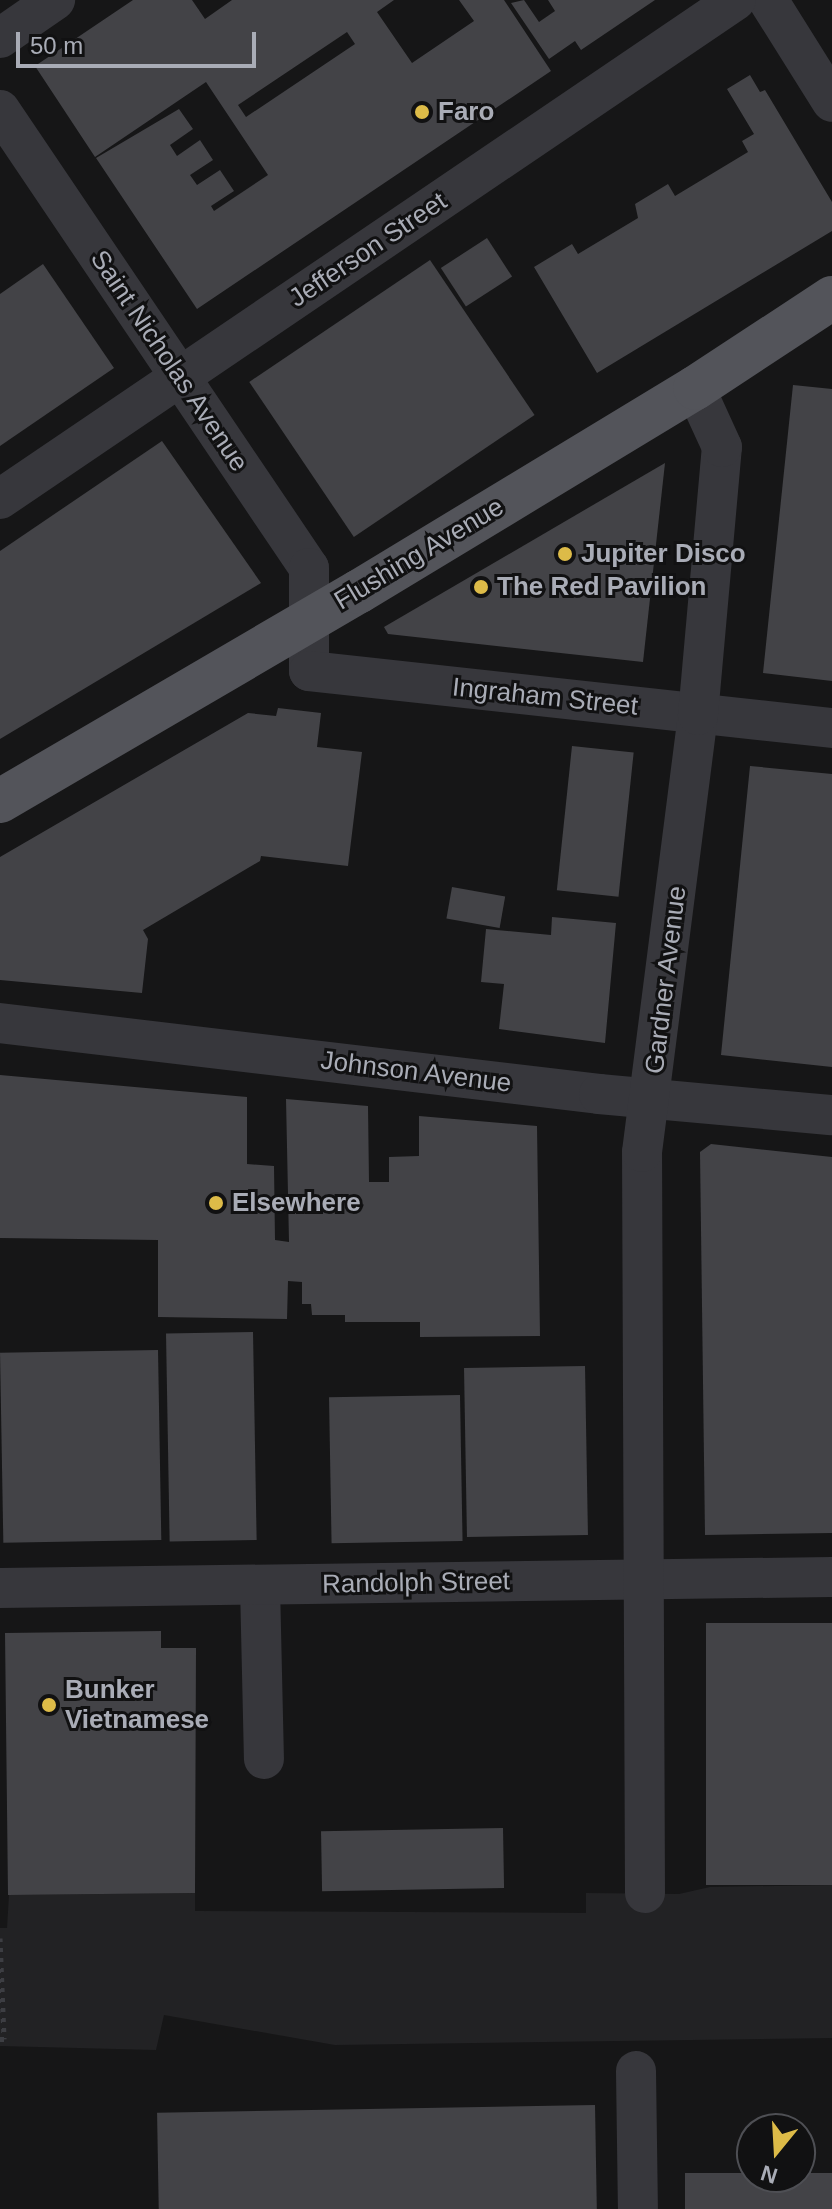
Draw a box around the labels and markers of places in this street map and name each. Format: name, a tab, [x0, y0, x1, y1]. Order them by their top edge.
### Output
place label: Faro	[438, 96, 494, 128]
marker: Faro	[413, 103, 431, 121]
place label: Jupiter Disco	[581, 538, 746, 570]
marker: Jupiter Disco	[556, 545, 574, 563]
place label: The Red Pavilion	[497, 571, 706, 603]
marker: The Red Pavilion	[472, 578, 490, 596]
place label: Elsewhere	[232, 1187, 361, 1219]
marker: Elsewhere	[207, 1194, 225, 1212]
place label: Bunker Vietnamese	[65, 1674, 209, 1736]
marker: Bunker Vietnamese	[40, 1696, 58, 1714]

